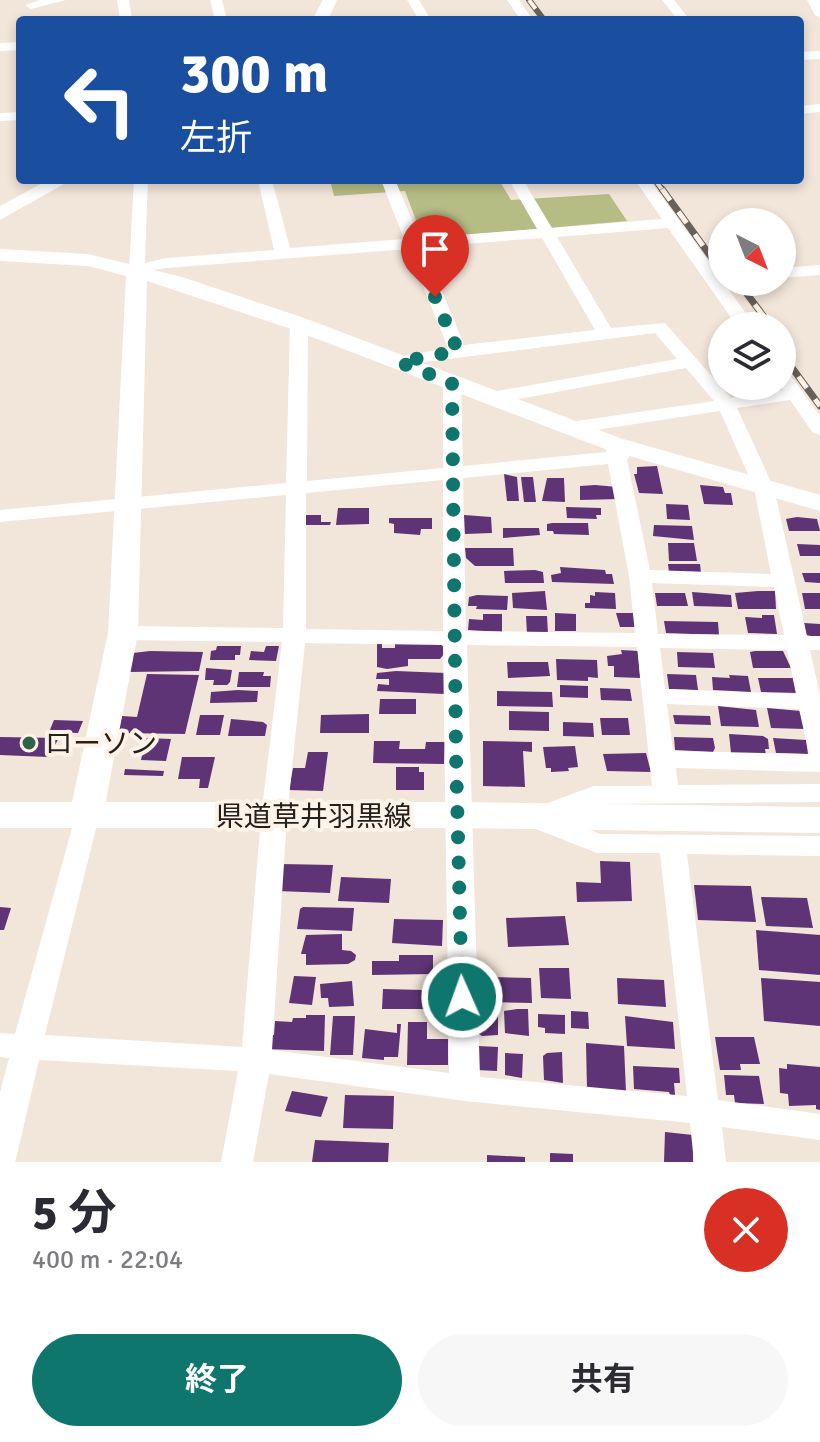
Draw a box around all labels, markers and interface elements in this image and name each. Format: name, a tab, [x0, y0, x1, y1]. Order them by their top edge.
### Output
text: 300 m	[180, 39, 328, 108]
icon: left	[48, 48, 152, 152]
text: 左折	[180, 116, 252, 161]
north arrow	[708, 208, 796, 296]
map controls	[708, 208, 796, 400]
pin	[401, 215, 469, 297]
icon: arrive	[413, 227, 457, 271]
button: layers	[708, 312, 796, 400]
place label: ローソン	[45, 727, 157, 761]
marker: ローソン	[20, 734, 38, 752]
street label: 県道草井羽黒線	[216, 800, 412, 834]
position arrow	[420, 955, 504, 1039]
text: 5 分	[32, 1184, 116, 1243]
button: close	[704, 1188, 788, 1272]
text: 400 m · 22:04	[32, 1244, 183, 1276]
button: 終了	[32, 1334, 402, 1426]
button: 共有	[418, 1334, 788, 1426]

